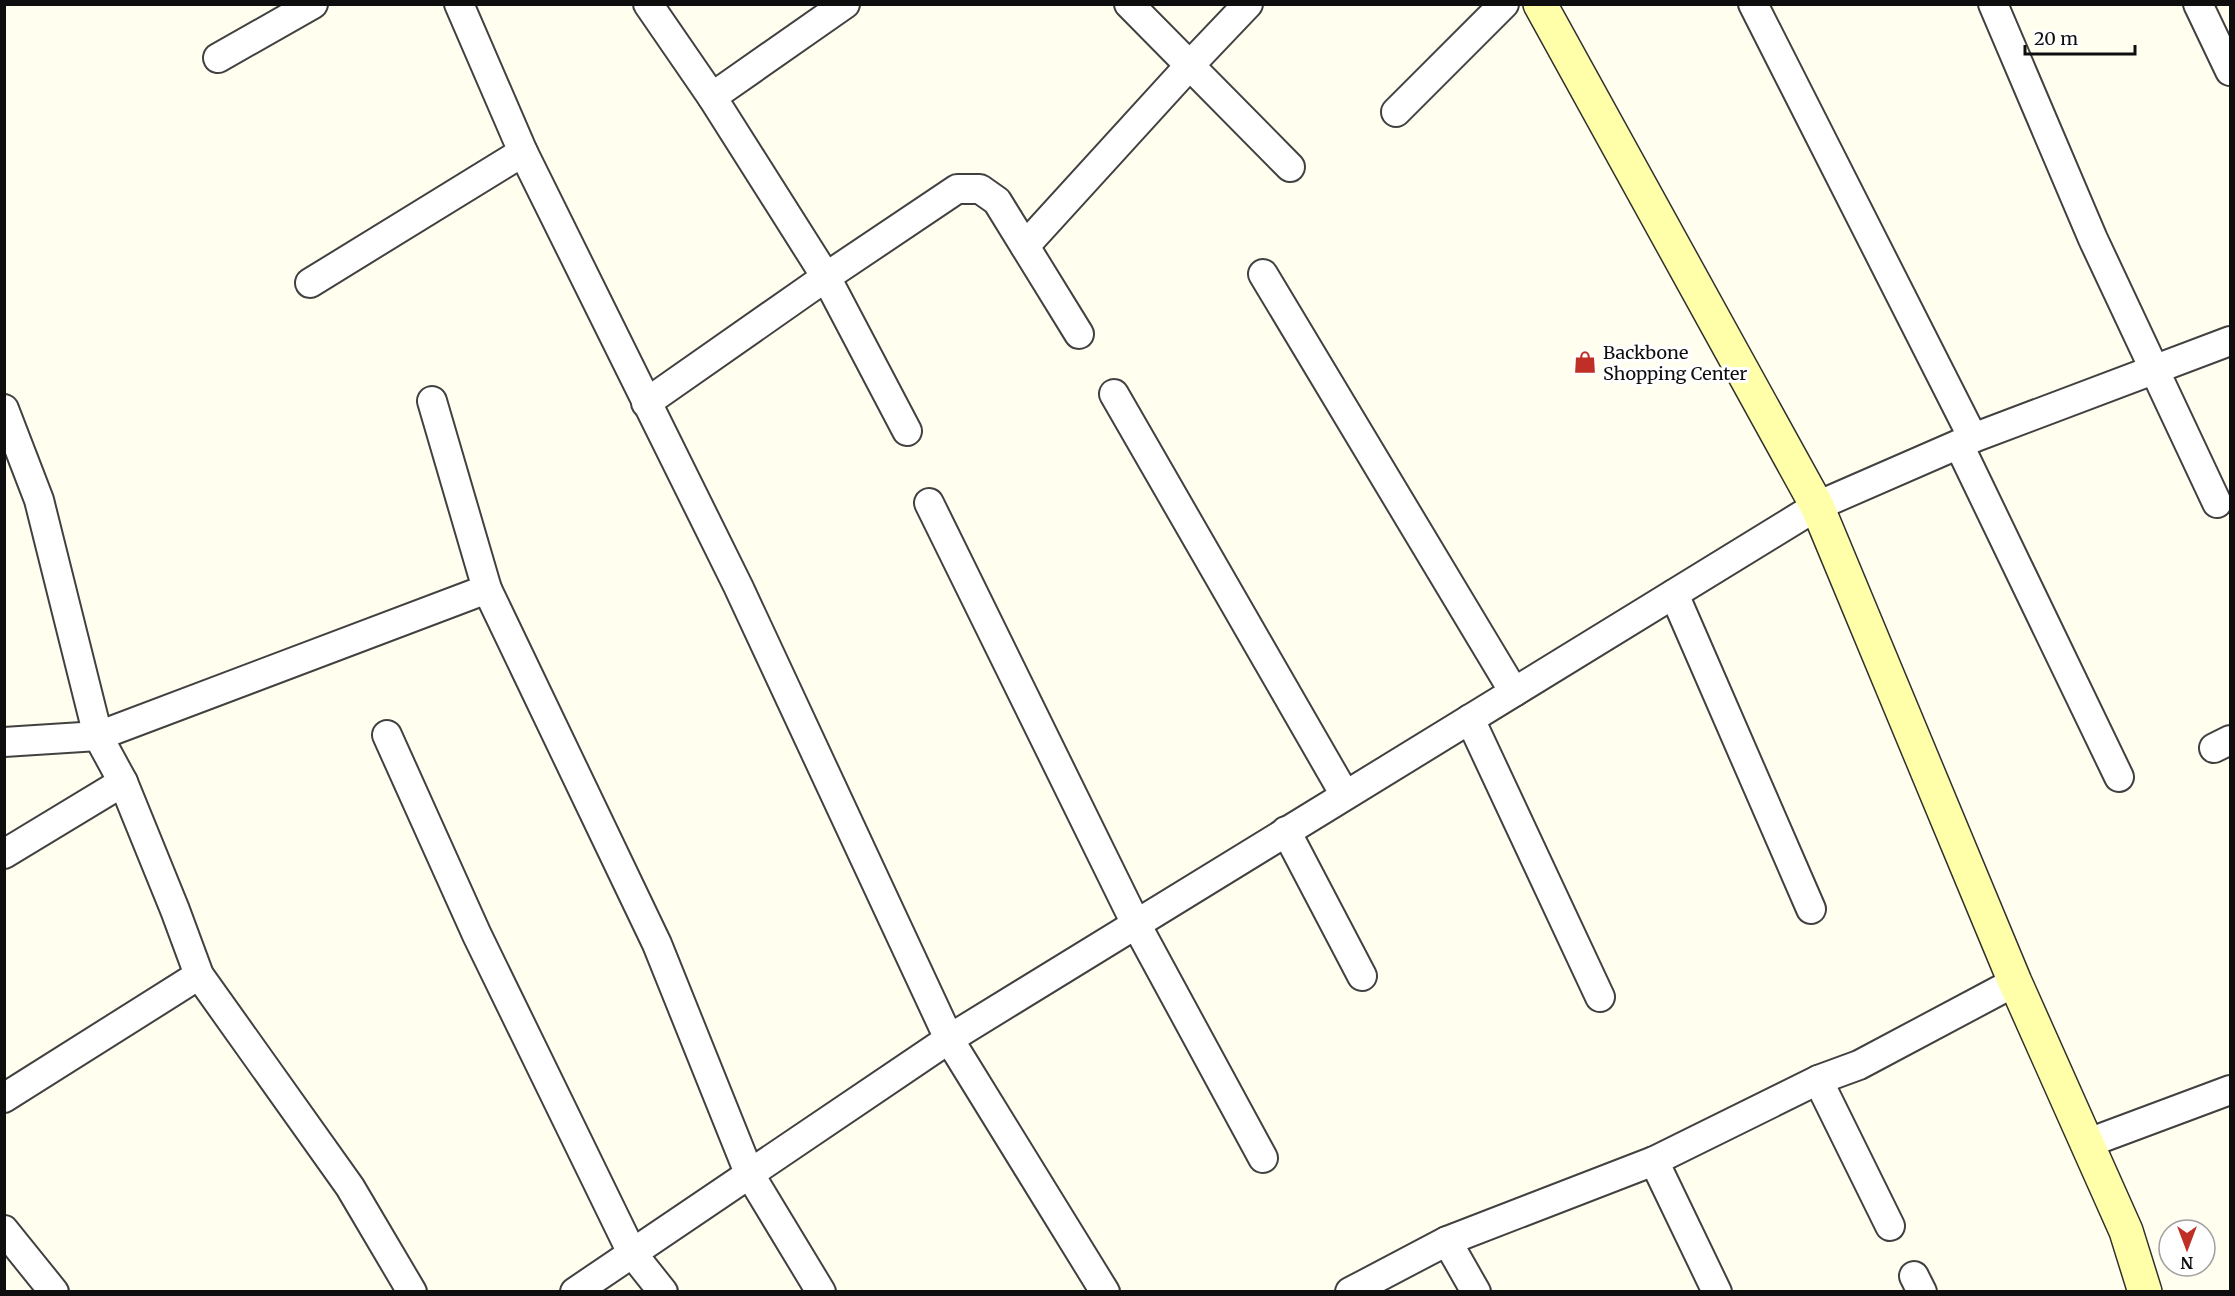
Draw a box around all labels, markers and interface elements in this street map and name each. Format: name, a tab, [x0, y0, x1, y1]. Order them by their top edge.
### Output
scale bar	[2025, 18, 2134, 56]
text: 20 m	[2034, 27, 2078, 50]
place label: Backbone Shopping Center	[1603, 341, 1747, 385]
shop icon: Backbone Shopping Center	[1572, 349, 1598, 375]
north arrow	[2157, 1218, 2217, 1278]
text: N	[2180, 1253, 2193, 1273]

